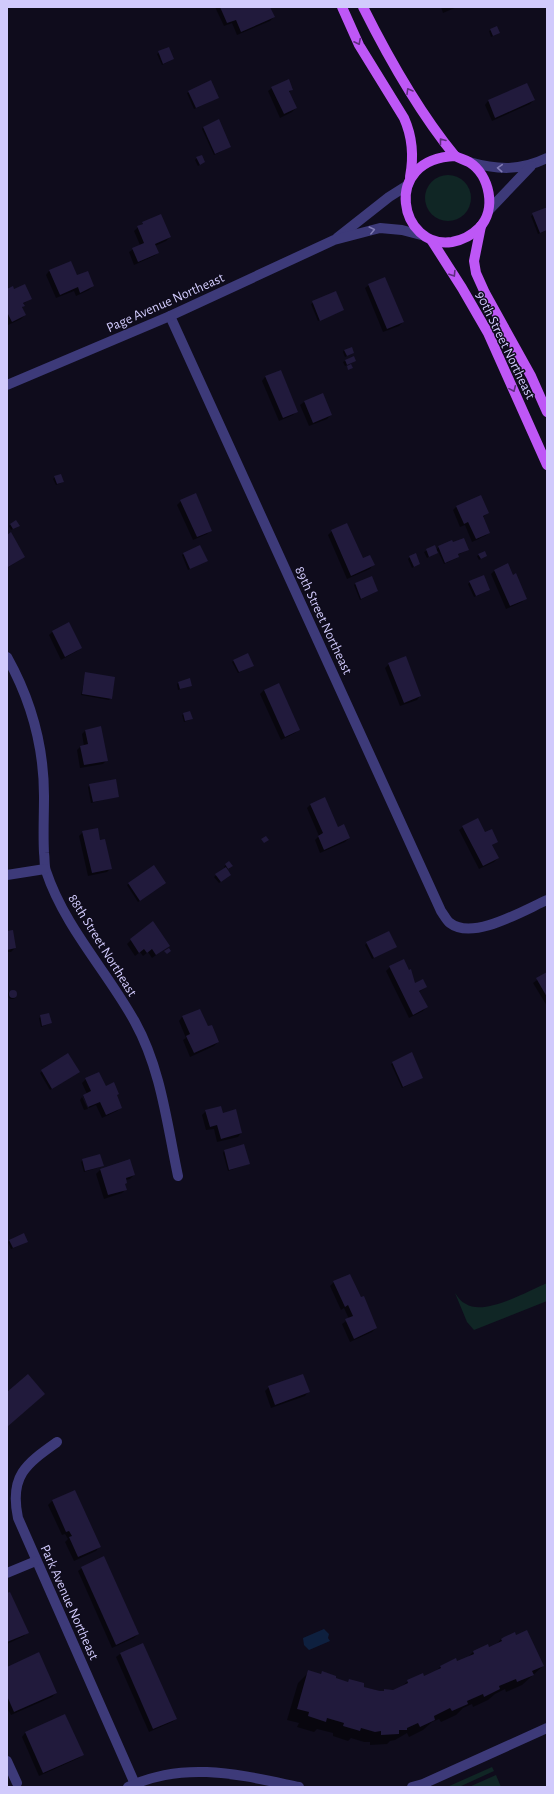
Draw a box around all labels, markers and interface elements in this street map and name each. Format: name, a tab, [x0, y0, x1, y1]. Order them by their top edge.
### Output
one-way arrow	[353, 38, 361, 46]
one-way arrow	[407, 88, 414, 95]
one-way arrow	[440, 138, 447, 145]
one-way arrow	[497, 164, 503, 173]
one-way arrow	[368, 227, 375, 235]
street label: Page Avenue Northeast	[105, 270, 227, 335]
one-way arrow	[449, 270, 456, 277]
street label: 90th Street Northeast	[473, 289, 538, 402]
one-way arrow	[508, 384, 516, 392]
street label: 89th Street Northeast	[292, 564, 354, 677]
street label: 88th Street Northeast	[65, 892, 139, 999]
street label: Park Avenue Northeast	[37, 1543, 101, 1663]

